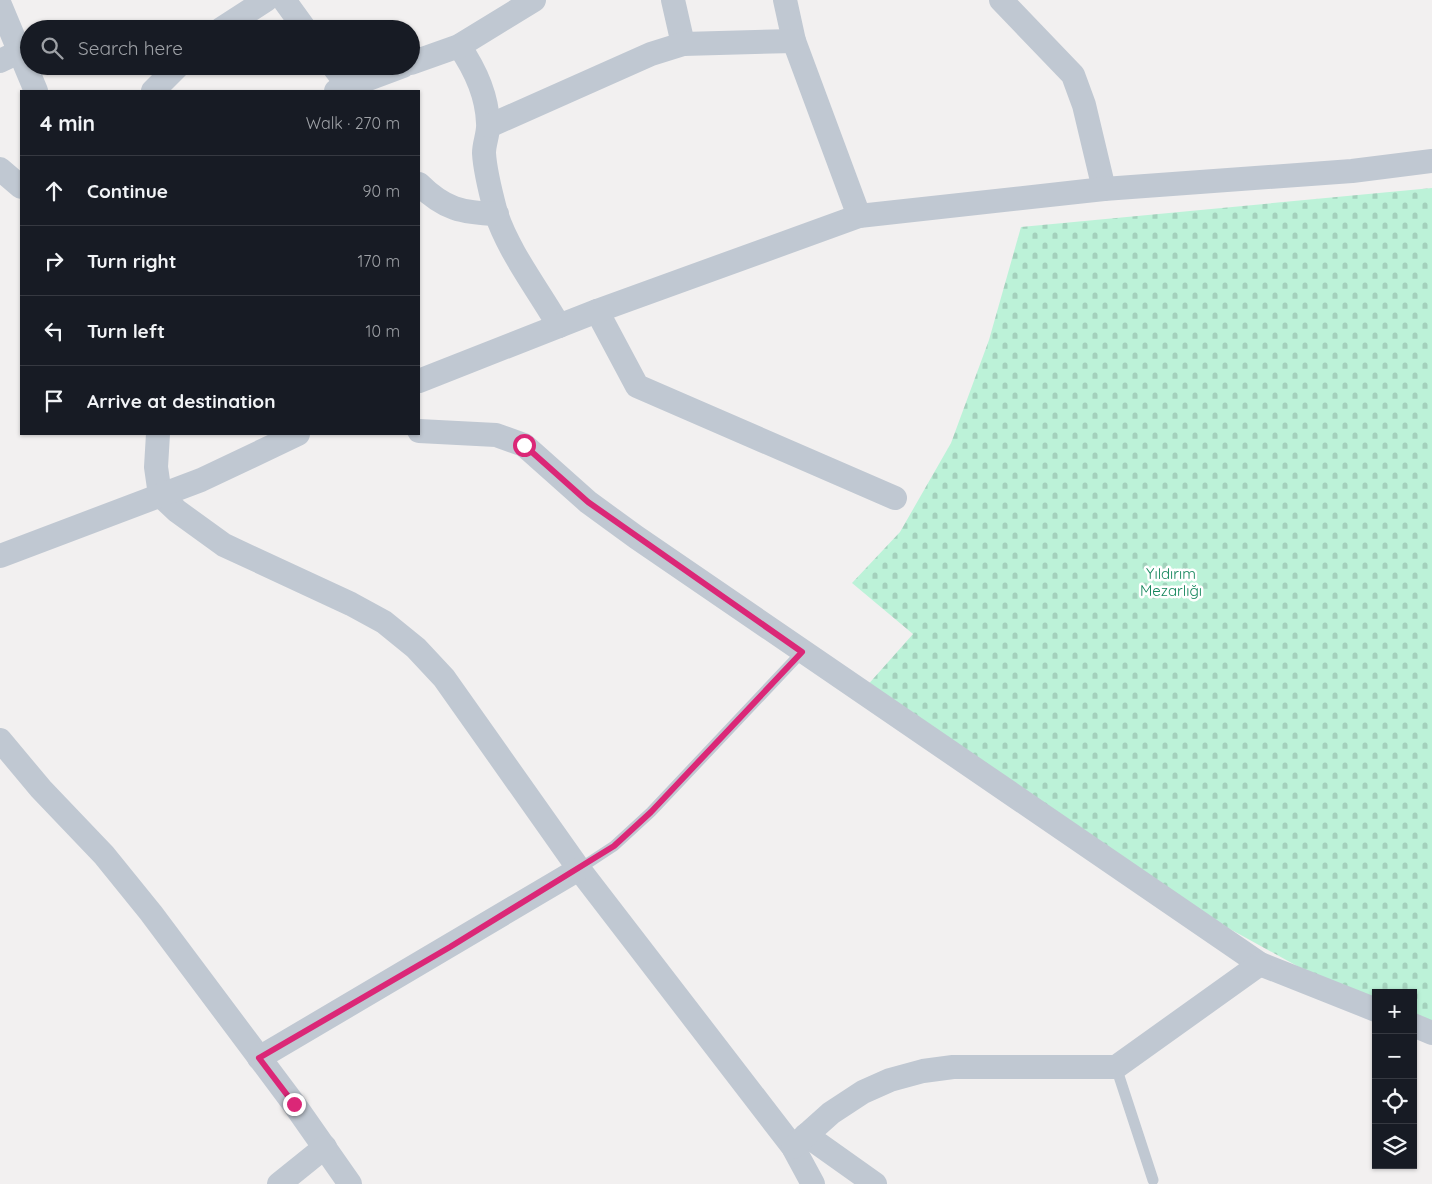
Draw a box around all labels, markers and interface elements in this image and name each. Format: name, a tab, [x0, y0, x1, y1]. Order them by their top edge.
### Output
search box	[20, 20, 420, 75]
icon: search	[38, 34, 66, 62]
text: Search here	[78, 36, 183, 60]
text: 4 min	[40, 110, 95, 136]
text: Walk · 270 m	[306, 113, 400, 133]
icon: ahead	[40, 177, 68, 205]
text: Continue	[87, 179, 168, 203]
text: 90 m	[363, 181, 400, 201]
icon: right	[40, 247, 68, 275]
text: Turn right	[87, 249, 176, 273]
text: 170 m	[357, 251, 400, 271]
icon: left	[40, 317, 68, 345]
text: Turn left	[87, 319, 165, 343]
text: 10 m	[366, 321, 400, 341]
icon: arrive	[40, 387, 68, 415]
text: Arrive at destination	[87, 389, 276, 413]
route start	[513, 434, 536, 457]
park label: Yıldırım Mezarlığı	[1140, 564, 1202, 600]
map controls	[1372, 989, 1417, 1169]
button: +	[1372, 989, 1417, 1034]
button: −	[1372, 1034, 1417, 1079]
button: locate	[1372, 1079, 1417, 1124]
route end	[283, 1093, 306, 1116]
button: layers	[1372, 1124, 1417, 1169]

